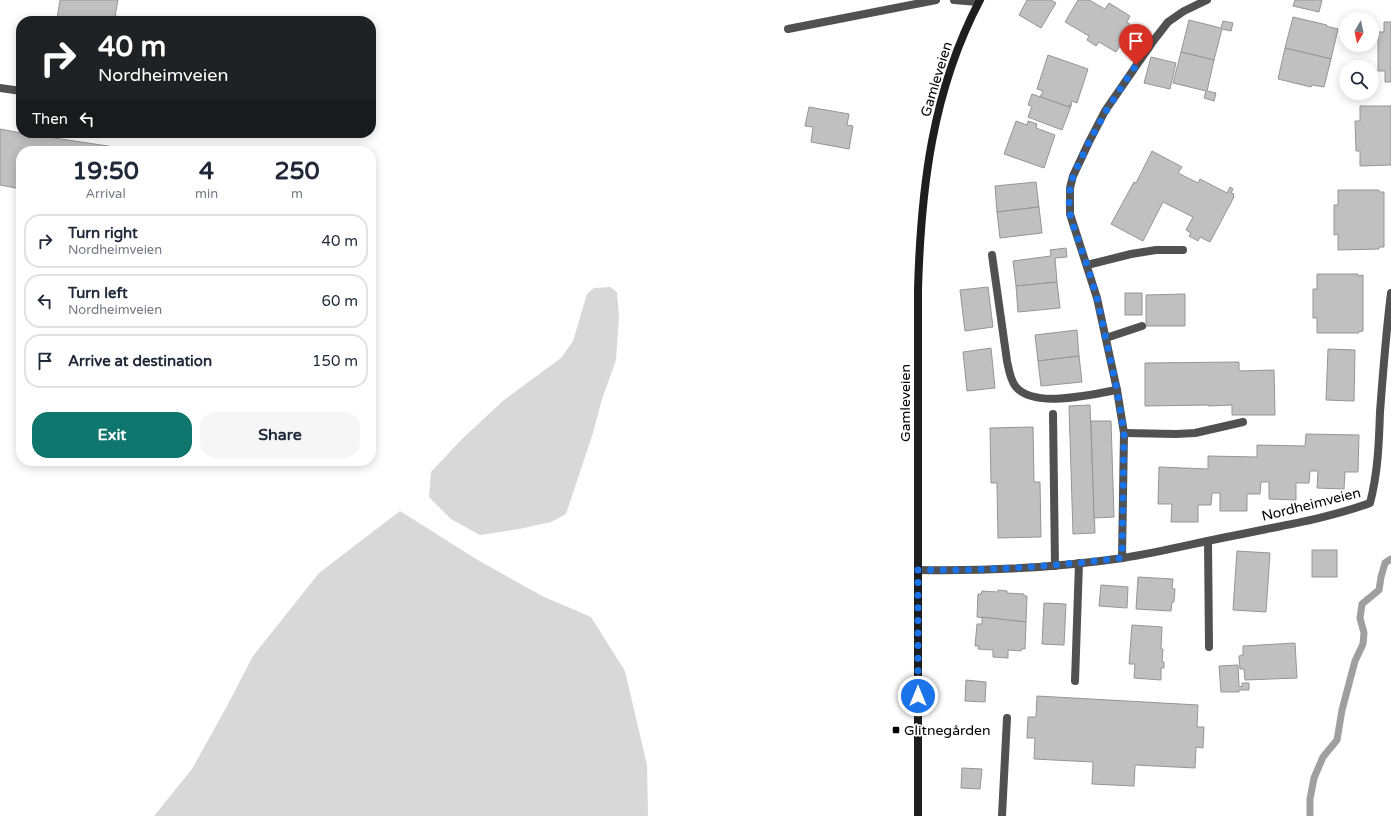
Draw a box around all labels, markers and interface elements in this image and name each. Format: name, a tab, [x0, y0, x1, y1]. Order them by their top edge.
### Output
north arrow	[1339, 12, 1379, 52]
map controls	[1339, 12, 1379, 100]
pin	[1119, 24, 1153, 65]
text: 40 m	[98, 30, 166, 64]
icon: arrive	[1125, 30, 1147, 52]
icon: right	[32, 32, 84, 84]
street label: Gamleveien	[917, 39, 956, 119]
button: search	[1339, 60, 1379, 100]
text: Nordheimveien	[98, 64, 228, 86]
icon: left	[76, 108, 98, 130]
text: Then	[32, 110, 68, 128]
text: 19:50	[72, 157, 139, 186]
text: 4	[199, 157, 214, 186]
text: 250	[274, 157, 320, 186]
text: Arrival	[85, 186, 126, 202]
text: min	[195, 186, 218, 202]
text: m	[291, 186, 303, 202]
text: Turn right	[68, 224, 138, 242]
icon: right	[34, 230, 56, 252]
text: 40 m	[321, 232, 358, 250]
text: Nordheimveien	[68, 242, 162, 258]
text: Turn left	[68, 284, 128, 302]
icon: left	[34, 290, 56, 312]
text: 60 m	[321, 292, 358, 310]
text: Nordheimveien	[68, 302, 162, 318]
icon: arrive	[34, 350, 56, 372]
text: Arrive at destination	[68, 352, 212, 370]
text: 150 m	[312, 352, 358, 370]
street label: Gamleveien	[897, 364, 914, 442]
button: Exit	[32, 412, 192, 458]
button: Share	[200, 412, 360, 458]
street label: Nordheimveien	[1260, 484, 1362, 525]
position arrow	[897, 675, 939, 717]
place label: Glitnegården	[904, 722, 991, 739]
marker: Glitnegården	[891, 725, 901, 735]

